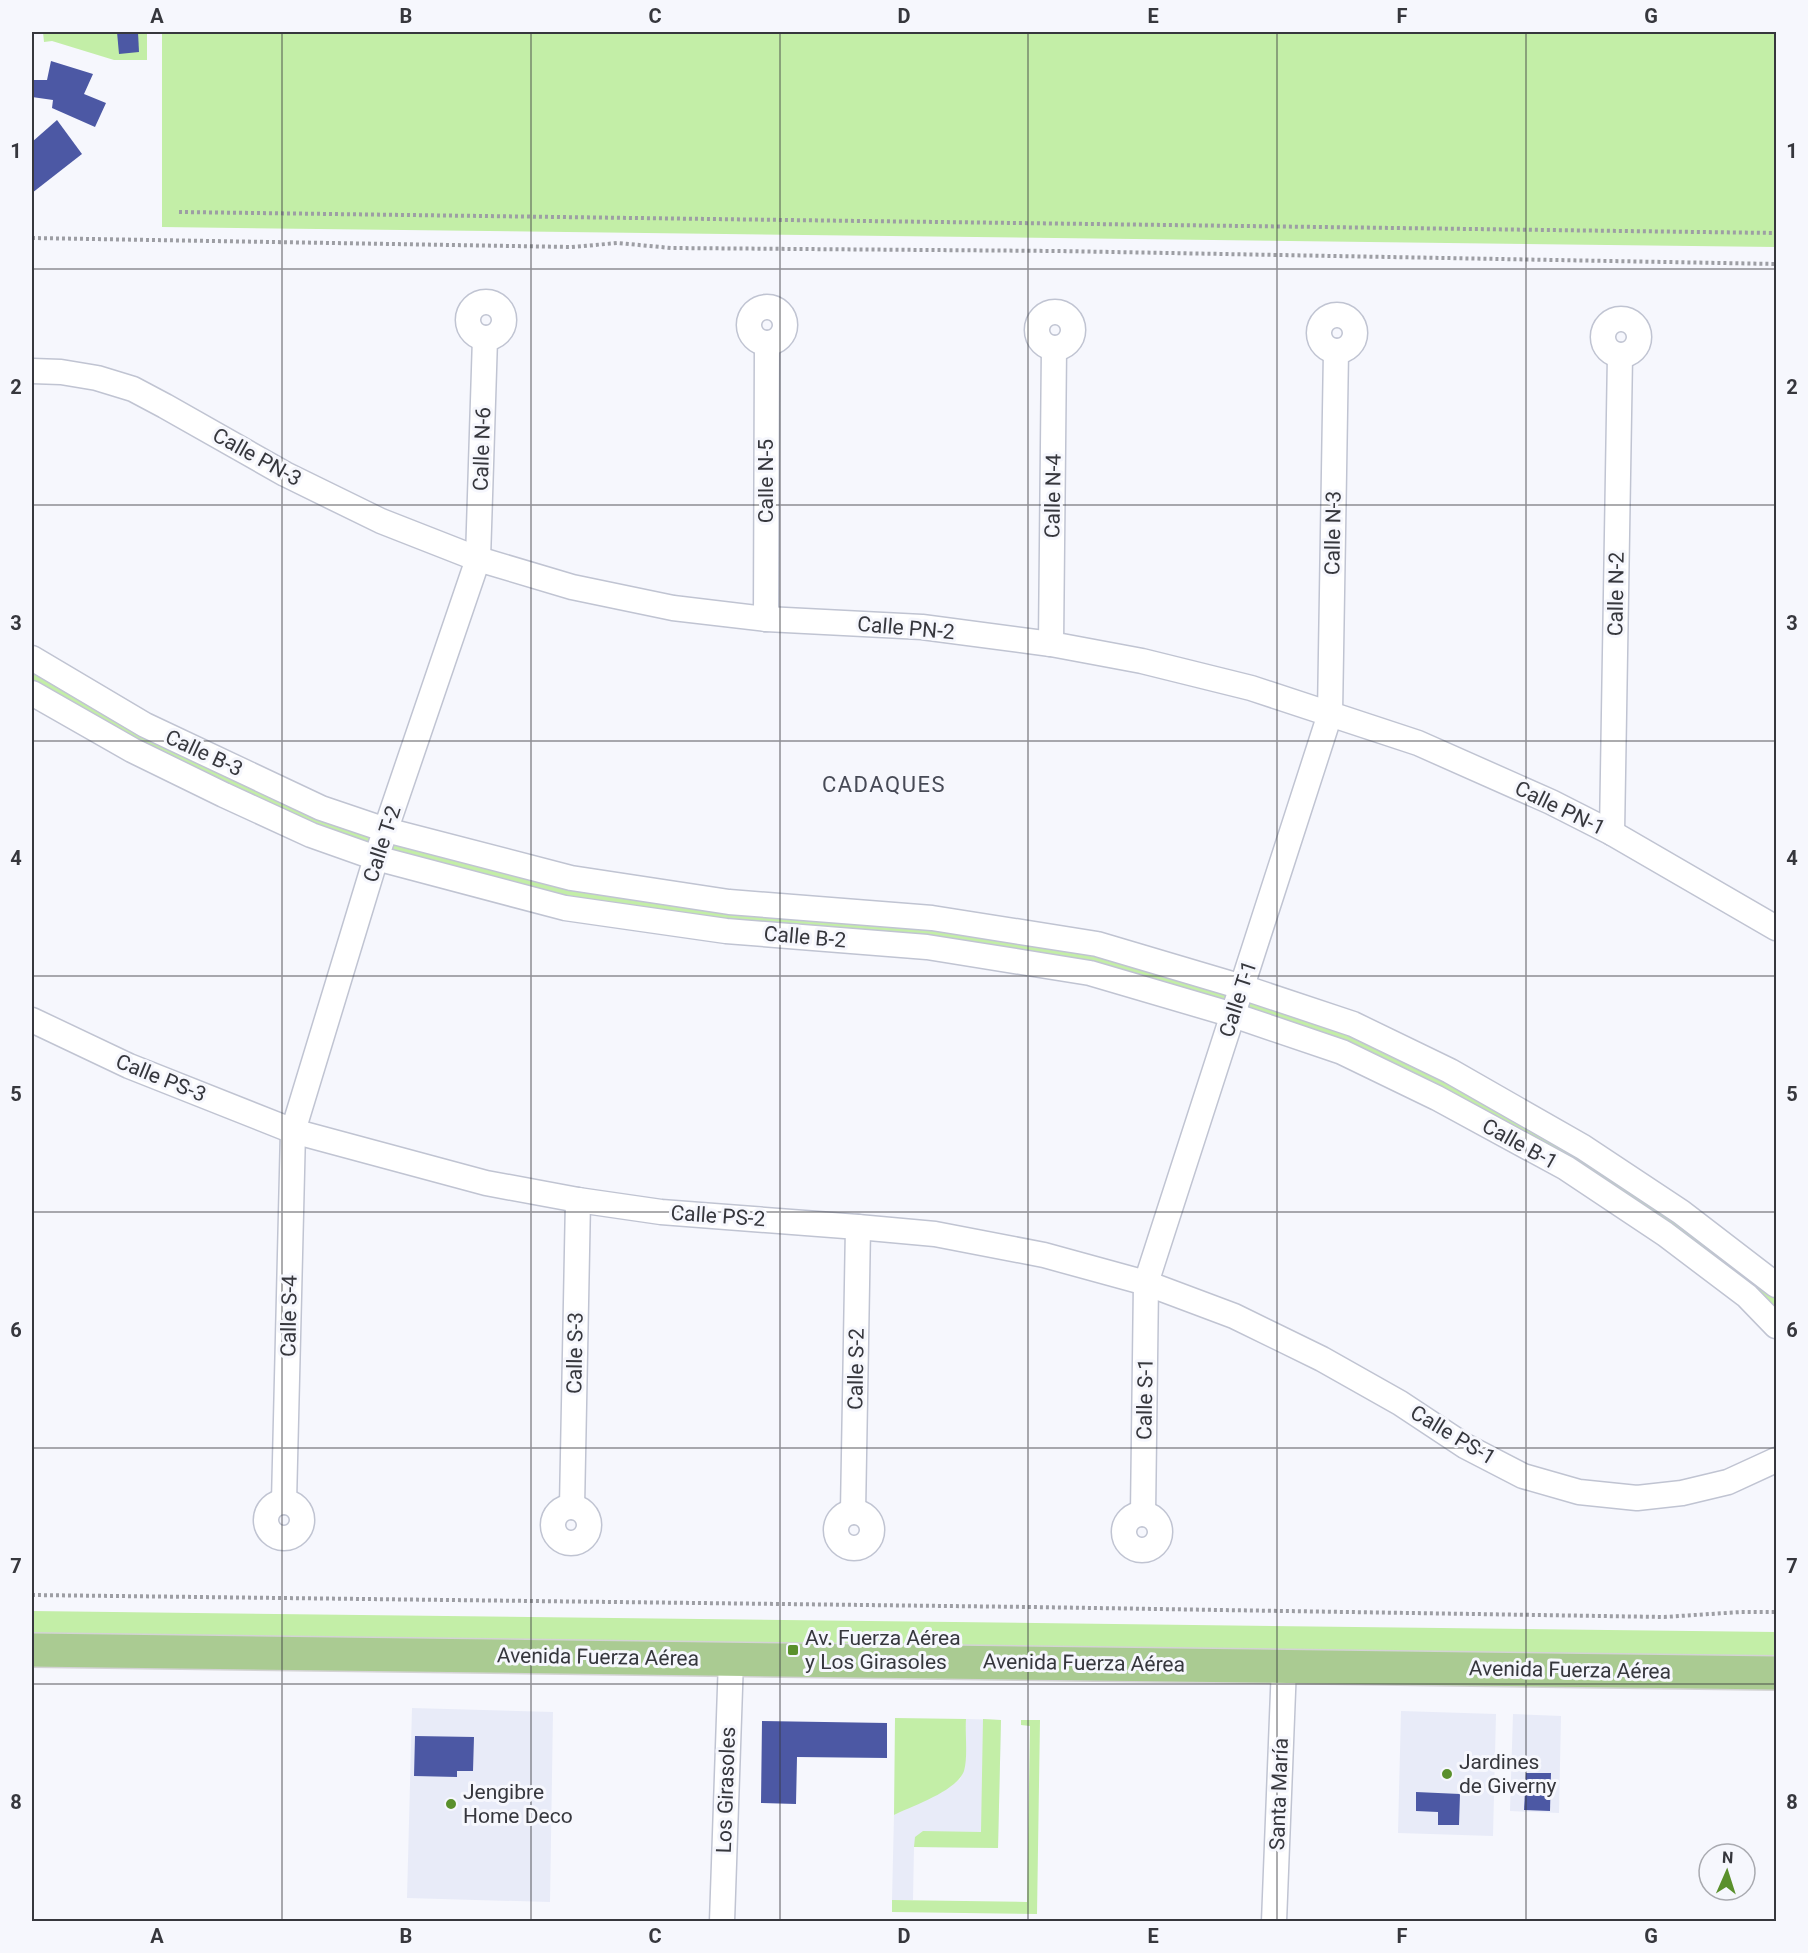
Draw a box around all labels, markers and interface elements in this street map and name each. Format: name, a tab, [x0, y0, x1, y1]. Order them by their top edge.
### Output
text: A	[150, 4, 164, 28]
text: B	[400, 4, 412, 28]
text: C	[648, 4, 662, 28]
text: D	[898, 4, 911, 28]
text: E	[1147, 4, 1159, 28]
text: F	[1397, 4, 1408, 28]
text: G	[1644, 4, 1658, 28]
text: 1	[10, 139, 22, 163]
text: 1	[1786, 139, 1798, 163]
text: 2	[10, 375, 22, 399]
text: 2	[1786, 375, 1798, 399]
street label: Calle N-6	[469, 406, 495, 492]
street label: Calle PN-3	[209, 423, 305, 491]
street label: Calle N-5	[754, 439, 778, 523]
street label: Calle N-4	[1040, 453, 1066, 538]
street label: Calle N-3	[1320, 491, 1346, 575]
street label: Calle N-2	[1603, 551, 1629, 636]
text: 3	[10, 611, 22, 635]
text: 3	[1786, 611, 1798, 635]
street label: Calle PN-2	[856, 612, 956, 644]
street label: Calle B-3	[162, 725, 246, 781]
district label: CADAQUES	[822, 772, 946, 797]
street label: Calle PN-1	[1511, 776, 1609, 840]
street label: Calle T-2	[358, 803, 406, 885]
text: 4	[10, 846, 22, 870]
text: 4	[1786, 846, 1798, 870]
street label: Calle B-2	[763, 921, 847, 953]
street label: Calle T-1	[1214, 958, 1262, 1040]
street label: Calle PS-3	[112, 1049, 210, 1107]
text: 5	[10, 1082, 22, 1106]
text: 5	[1786, 1082, 1798, 1106]
street label: Calle B-1	[1478, 1114, 1562, 1174]
street label: Calle PS-2	[670, 1201, 766, 1231]
street label: Calle S-4	[276, 1275, 302, 1357]
street label: Calle S-3	[562, 1312, 588, 1394]
text: 6	[10, 1318, 22, 1342]
text: 6	[1786, 1318, 1798, 1342]
street label: Calle S-2	[843, 1328, 869, 1410]
street label: Calle S-1	[1132, 1358, 1158, 1440]
street label: Calle PS-1	[1406, 1400, 1500, 1470]
text: 7	[10, 1554, 22, 1578]
text: 7	[1786, 1554, 1798, 1578]
place label: Av. Fuerza Aérea y Los Girasoles	[805, 1626, 961, 1674]
street label: Avenida Fuerza Aérea	[497, 1643, 699, 1671]
marker: Av. Fuerza Aérea y Los Girasoles	[786, 1643, 800, 1657]
street label: Avenida Fuerza Aérea	[983, 1649, 1185, 1677]
street label: Avenida Fuerza Aérea	[1469, 1656, 1671, 1684]
street label: Los Girasoles	[712, 1726, 740, 1854]
street label: Santa María	[1265, 1737, 1293, 1851]
place label: Jardines de Giverny	[1459, 1750, 1556, 1798]
marker: Jardines de Giverny	[1440, 1767, 1454, 1781]
place label: Jengibre Home Deco	[463, 1780, 573, 1828]
text: 8	[10, 1790, 22, 1814]
text: 8	[1786, 1790, 1798, 1814]
marker: Jengibre Home Deco	[444, 1797, 458, 1811]
north arrow	[1697, 1842, 1757, 1902]
text: N	[1722, 1848, 1734, 1867]
text: A	[150, 1924, 164, 1948]
text: B	[400, 1924, 412, 1948]
text: C	[648, 1924, 662, 1948]
text: D	[898, 1924, 911, 1948]
text: E	[1147, 1924, 1159, 1948]
text: F	[1397, 1924, 1408, 1948]
text: G	[1644, 1924, 1658, 1948]

